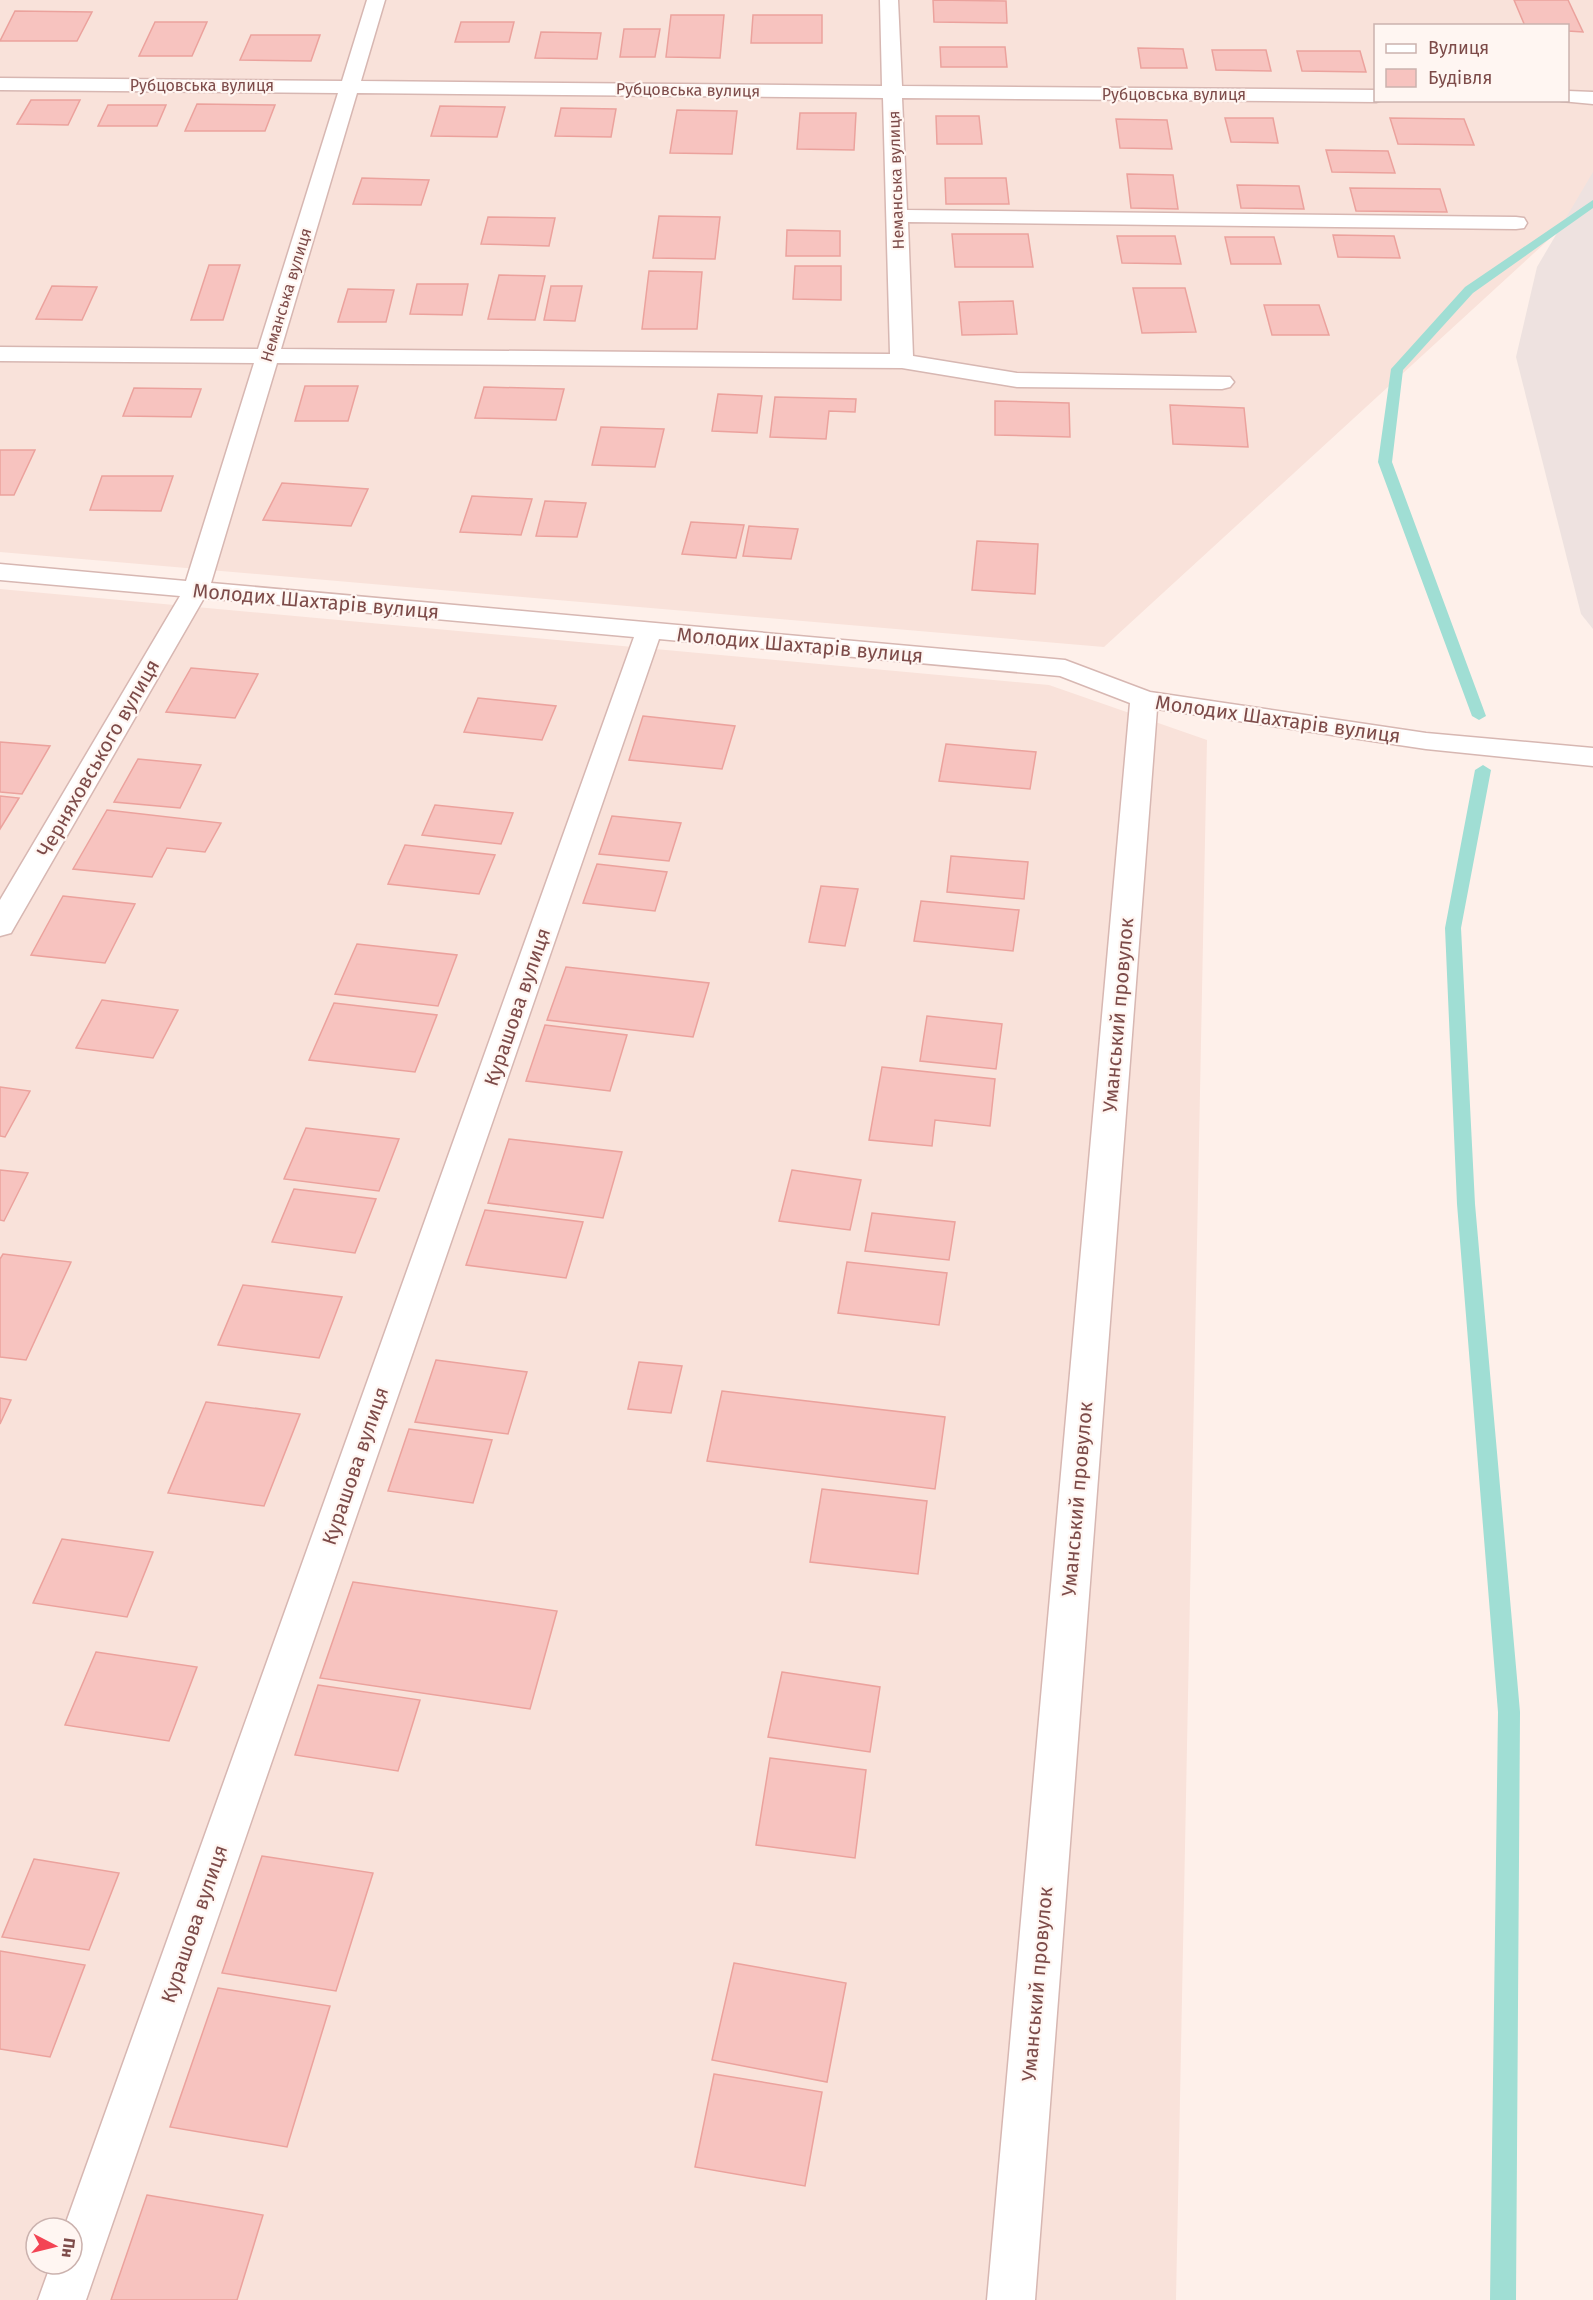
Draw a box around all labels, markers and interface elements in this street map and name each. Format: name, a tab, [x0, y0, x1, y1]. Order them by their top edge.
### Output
legend	[1374, 24, 1569, 102]
text: Вулиця	[1428, 37, 1489, 59]
text: Будівля	[1428, 67, 1492, 89]
street label: Рубцовська вулиця	[130, 76, 274, 95]
street label: Рубцовська вулиця	[616, 79, 760, 101]
street label: Рубцовська вулиця	[1102, 85, 1246, 104]
street label: Неманська вулиця	[884, 110, 908, 250]
street label: Неманська вулиця	[257, 226, 315, 364]
street label: Молодих Шахтарів вулиця	[192, 578, 440, 624]
street label: Молодих Шахтарів вулиця	[676, 622, 924, 668]
street label: Черняховського вулиця	[32, 655, 164, 861]
street label: Молодих Шахтарів вулиця	[1154, 690, 1402, 748]
street label: Уманський провулок	[1098, 916, 1139, 1113]
street label: Курашова вулиця	[479, 925, 555, 1089]
street label: Курашова вулиця	[317, 1384, 393, 1548]
street label: Уманський провулок	[1057, 1400, 1098, 1597]
street label: Курашова вулиця	[156, 1842, 232, 2006]
street label: Уманський провулок	[1017, 1885, 1058, 2082]
north arrow	[24, 2216, 84, 2276]
text: Пн	[58, 2237, 79, 2259]

